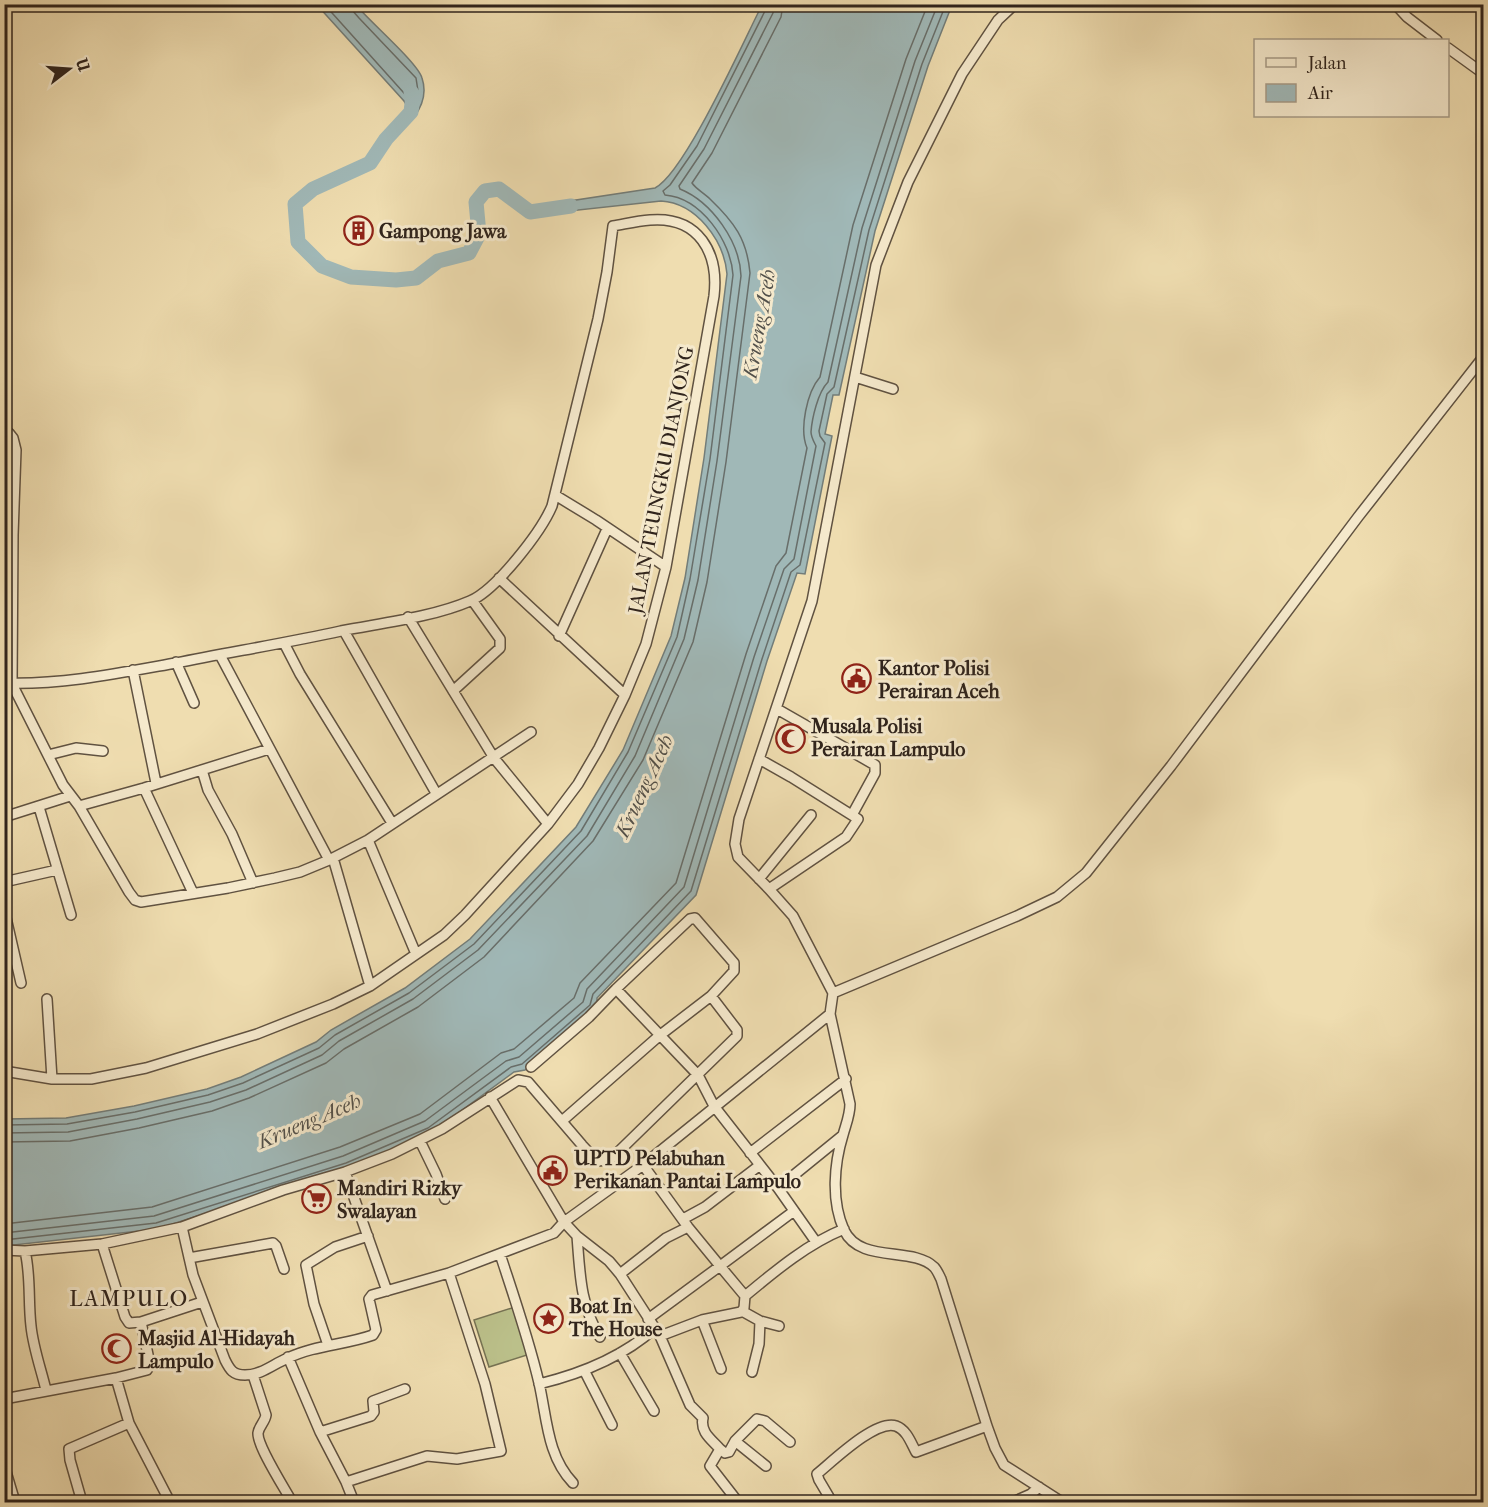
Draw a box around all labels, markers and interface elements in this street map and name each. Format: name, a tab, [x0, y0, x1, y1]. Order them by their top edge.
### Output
north arrow	[39, 39, 99, 99]
legend	[1254, 39, 1449, 117]
text: Jalan	[1306, 53, 1347, 74]
text: U	[72, 55, 94, 74]
text: Air	[1307, 83, 1333, 104]
building icon: Gampong Jawa	[342, 215, 374, 247]
place label: Gampong Jawa	[379, 220, 507, 243]
water label: Krueng Aceh	[737, 267, 780, 382]
street label: JALAN TEUNGKU DIANJONG	[623, 344, 698, 618]
place label: Kantor Polisi Perairan Aceh	[878, 657, 1000, 703]
public building icon: Kantor Polisi Perairan Aceh	[841, 663, 873, 695]
place label: Musala Polisi Perairan Lampulo	[810, 715, 965, 761]
mosque icon: Musala Polisi Perairan Lampulo	[774, 722, 806, 754]
water label: Krueng Aceh	[609, 731, 678, 843]
water label: Krueng Aceh	[252, 1088, 365, 1154]
place label: UPTD Pelabuhan Perikanan Pantai Lampulo	[573, 1147, 801, 1193]
public building icon: UPTD Pelabuhan Perikanan Pantai Lampulo	[537, 1154, 569, 1186]
place label: Mandiri Rizky Swalayan	[336, 1177, 463, 1223]
supermarket icon: Mandiri Rizky Swalayan	[300, 1183, 332, 1215]
district label: LAMPULO	[69, 1286, 189, 1312]
place label: Boat In The House	[568, 1295, 662, 1341]
place icon: Boat In The House	[532, 1302, 564, 1334]
place label: Masjid Al-Hidayah Lampulo	[137, 1327, 296, 1373]
mosque icon: Masjid Al-Hidayah Lampulo	[101, 1333, 133, 1365]

